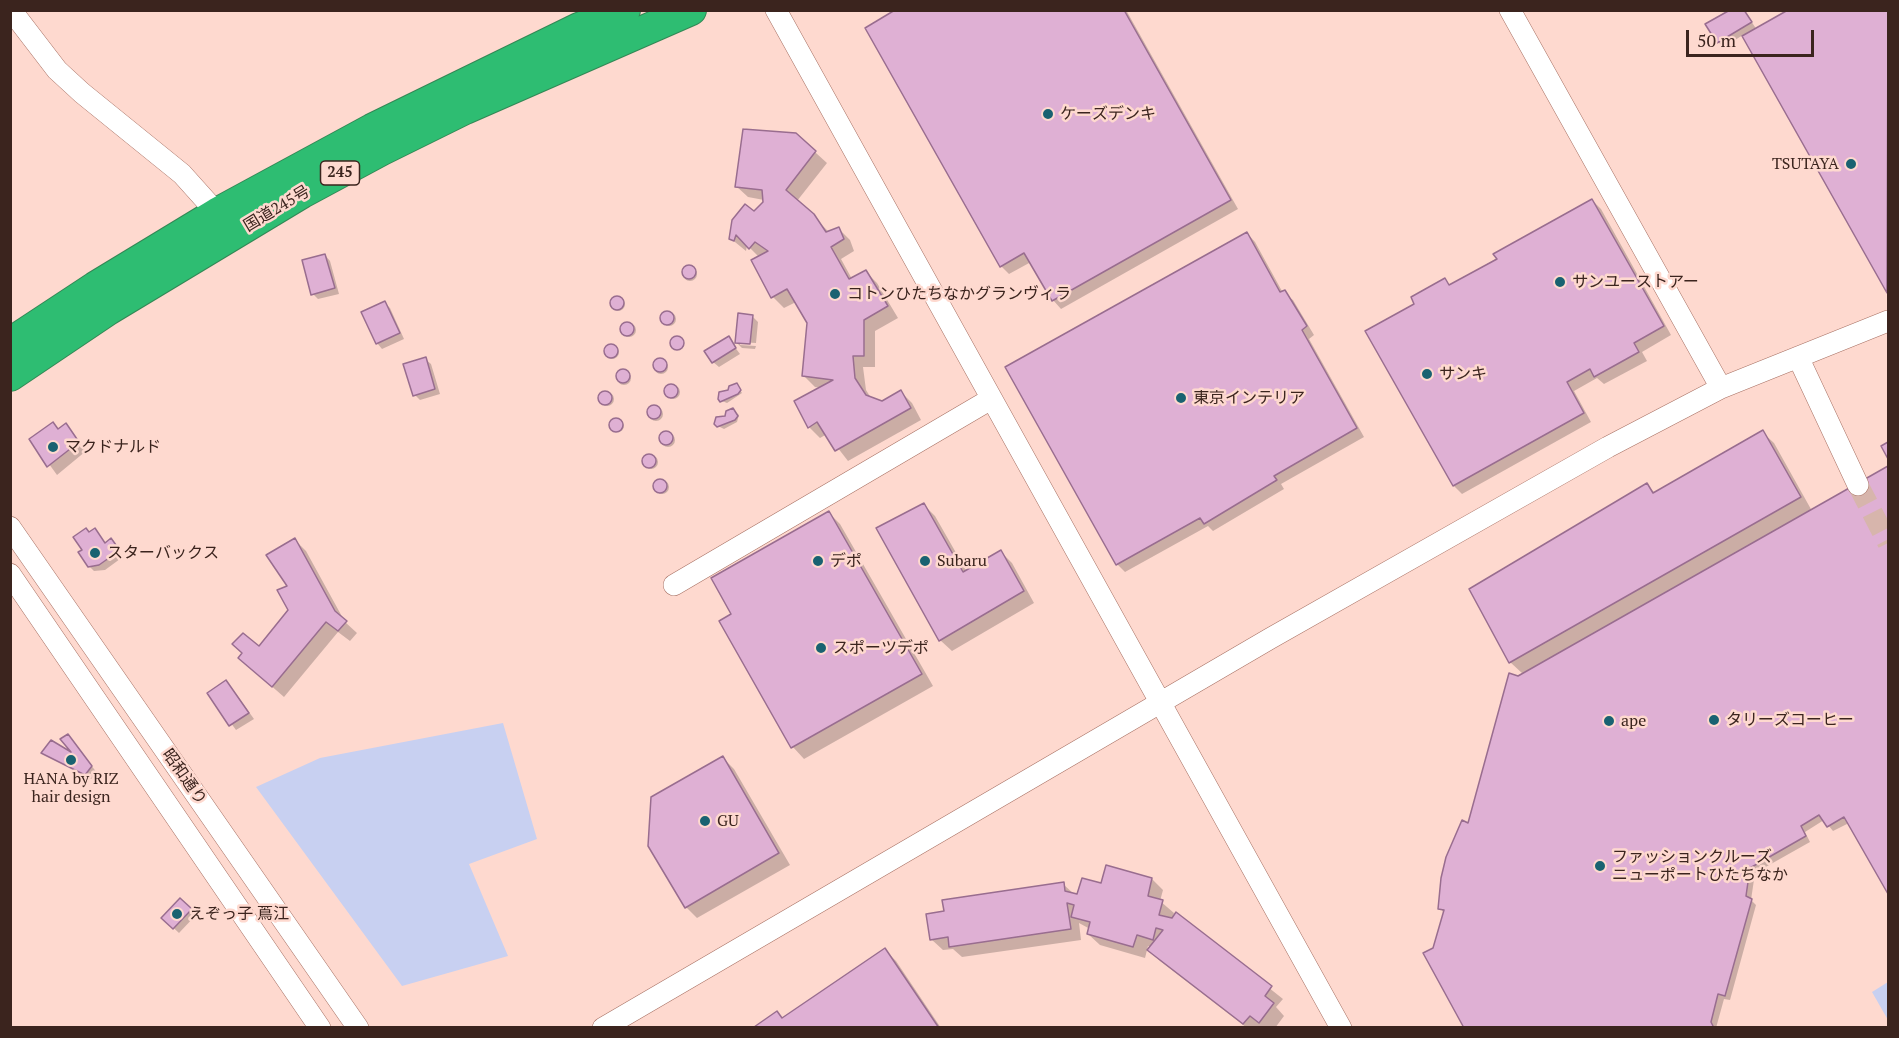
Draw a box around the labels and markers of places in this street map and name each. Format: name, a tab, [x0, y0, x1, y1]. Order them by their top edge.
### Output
place label: ケーズデンキ	[1060, 104, 1156, 124]
marker: ケーズデンキ	[1041, 107, 1055, 121]
place label: TSUTAYA	[1772, 154, 1839, 174]
marker: TSUTAYA	[1844, 157, 1858, 171]
place label: サンユーストアー	[1572, 272, 1699, 292]
marker: サンユーストアー	[1553, 275, 1567, 289]
place label: コトンひたちなかグランヴィラ	[847, 284, 1071, 304]
marker: コトンひたちなかグランヴィラ	[828, 287, 842, 301]
place label: サンキ	[1439, 364, 1487, 384]
marker: サンキ	[1420, 367, 1434, 381]
place label: 東京インテリア	[1193, 388, 1305, 408]
marker: 東京インテリア	[1174, 391, 1188, 405]
place label: マクドナルド	[65, 437, 161, 457]
marker: マクドナルド	[46, 440, 60, 454]
place label: スターバックス	[107, 543, 219, 563]
marker: スターバックス	[88, 546, 102, 560]
place label: デポ	[830, 551, 862, 571]
place label: Subaru	[937, 551, 987, 571]
marker: デポ	[811, 554, 825, 568]
marker: Subaru	[918, 554, 932, 568]
place label: スポーツデポ	[833, 638, 929, 658]
marker: スポーツデポ	[814, 641, 828, 655]
place label: タリーズコーヒー	[1726, 710, 1854, 730]
place label: ape	[1621, 711, 1646, 731]
marker: タリーズコーヒー	[1707, 713, 1721, 727]
marker: ape	[1602, 714, 1616, 728]
marker: HANA by RIZ hair design	[64, 753, 78, 767]
place label: HANA by RIZ hair design	[23, 769, 119, 807]
place label: GU	[717, 811, 739, 831]
marker: GU	[698, 814, 712, 828]
place label: ファッションクルーズ ニューポートひたちなか	[1612, 847, 1788, 885]
marker: ファッションクルーズ ニューポートひたちなか	[1593, 859, 1607, 873]
place label: えぞっ子 蔦江	[189, 904, 289, 924]
marker: えぞっ子 蔦江	[170, 907, 184, 921]

